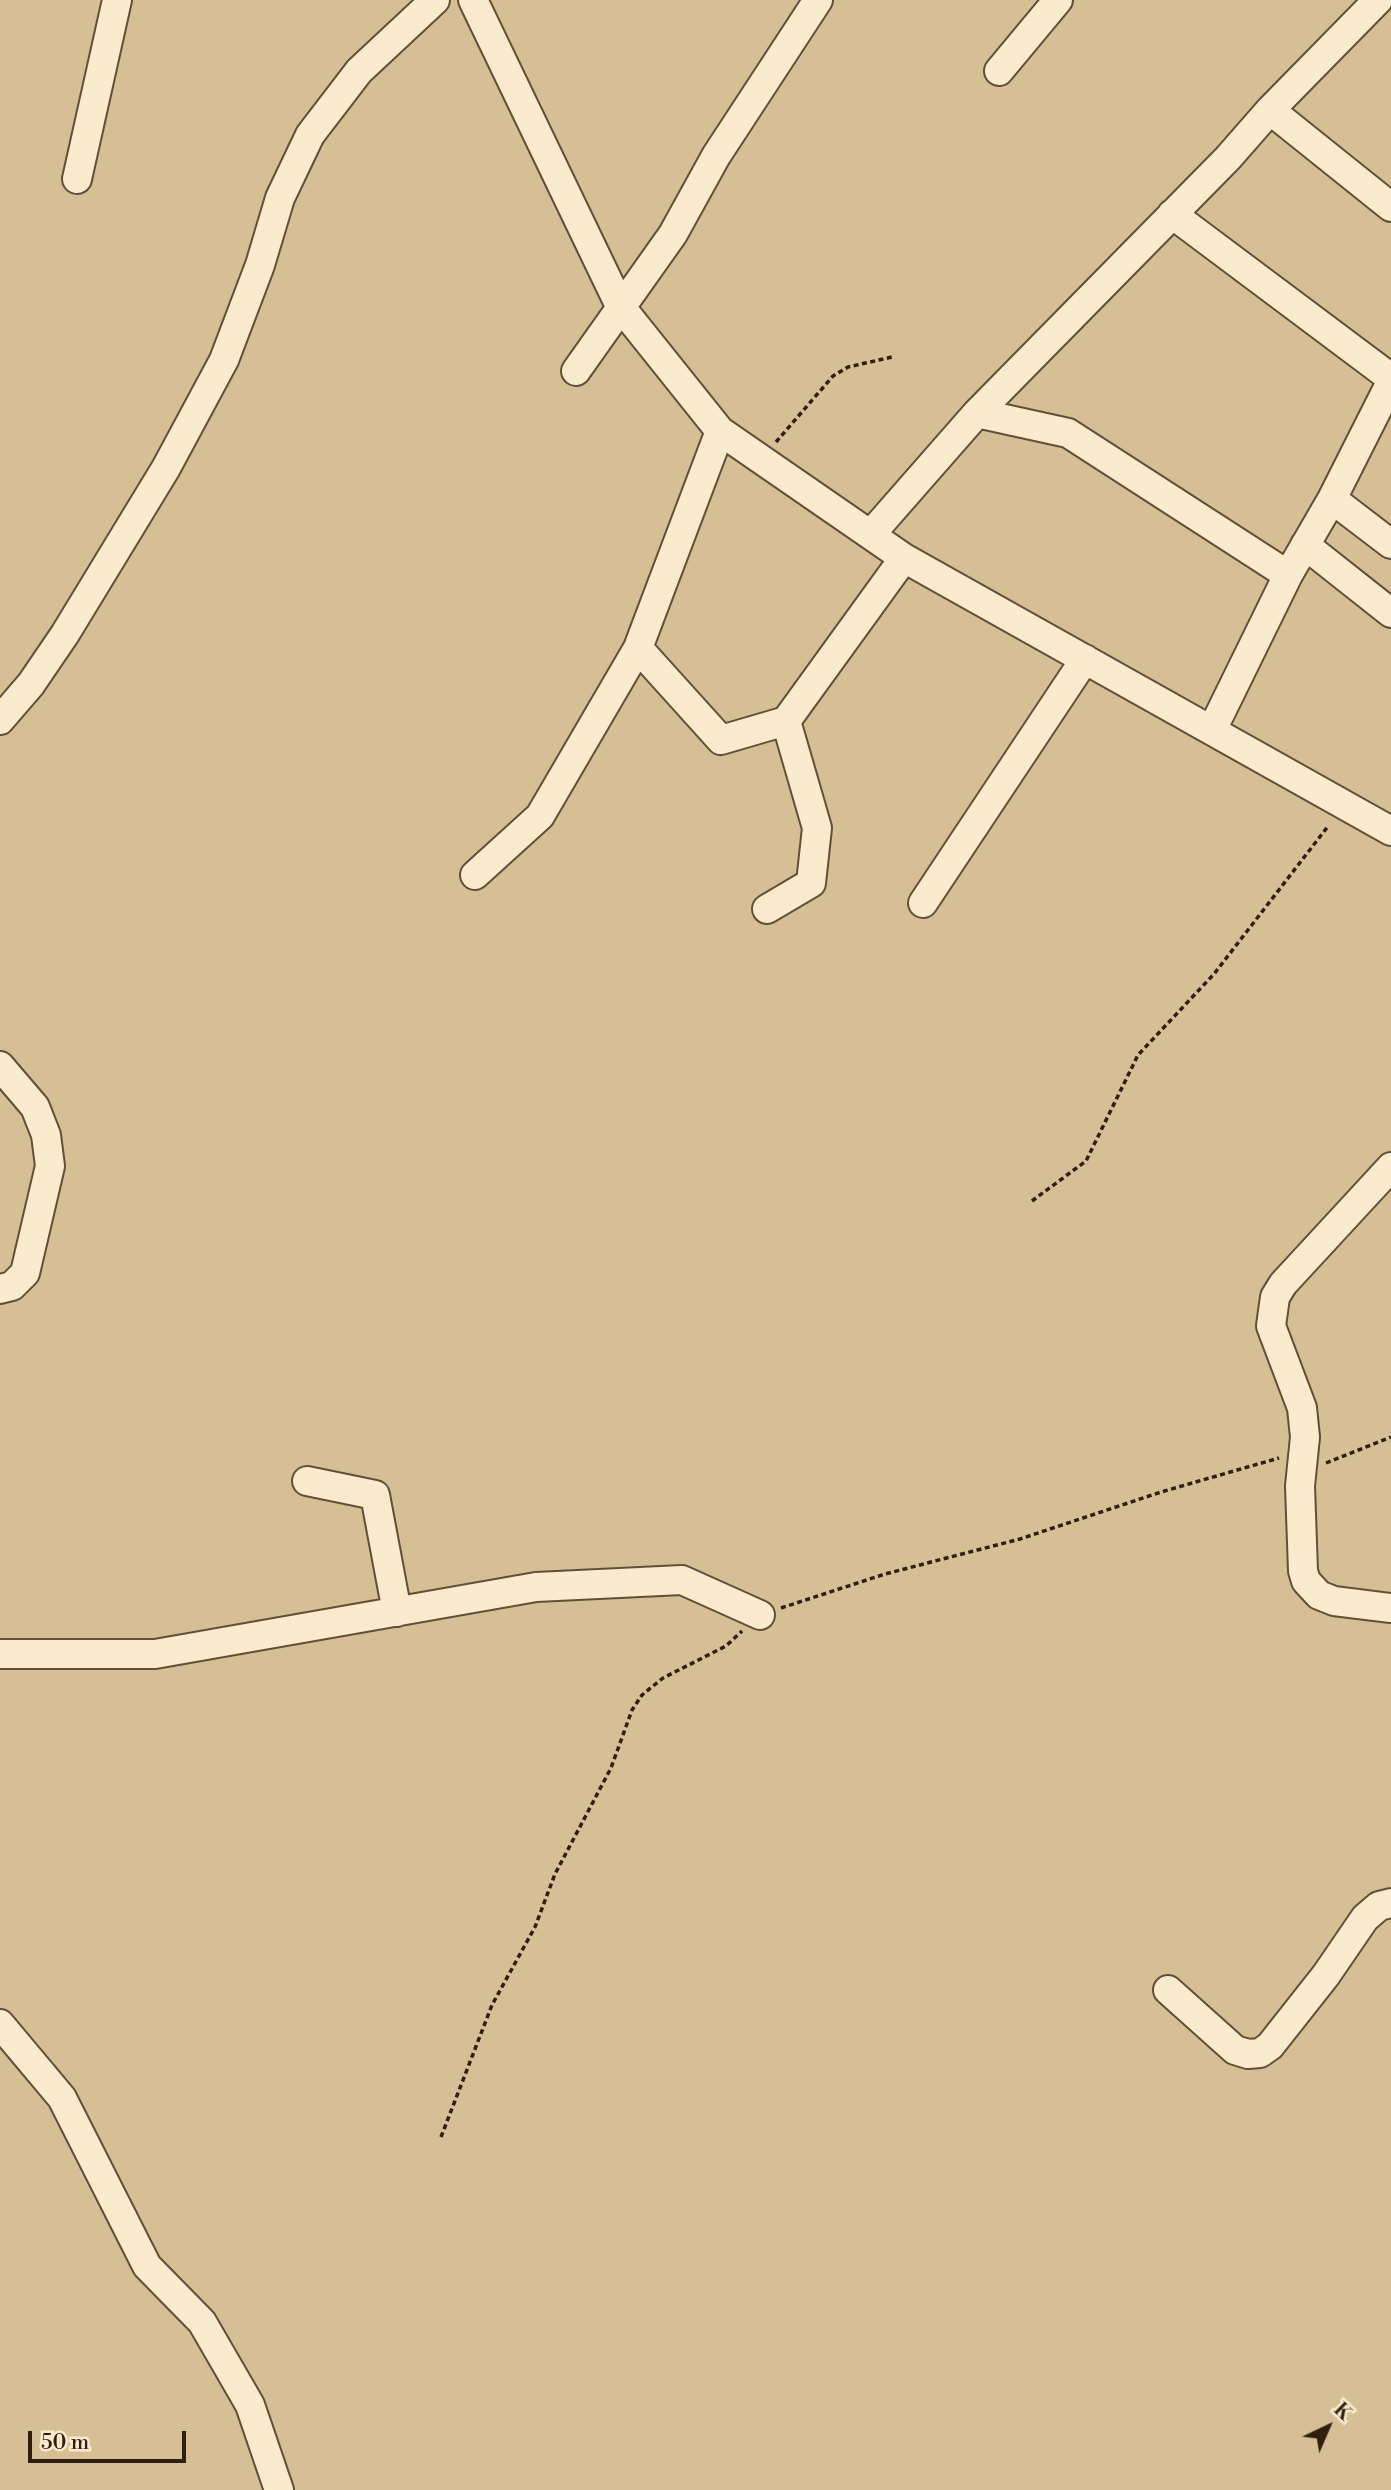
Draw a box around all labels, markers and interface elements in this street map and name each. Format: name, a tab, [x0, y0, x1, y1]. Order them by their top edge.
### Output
north arrow	[1293, 2392, 1363, 2462]
text: K	[1329, 2398, 1356, 2426]
scale bar	[32, 2416, 189, 2460]
text: 50 m	[41, 2430, 89, 2456]

